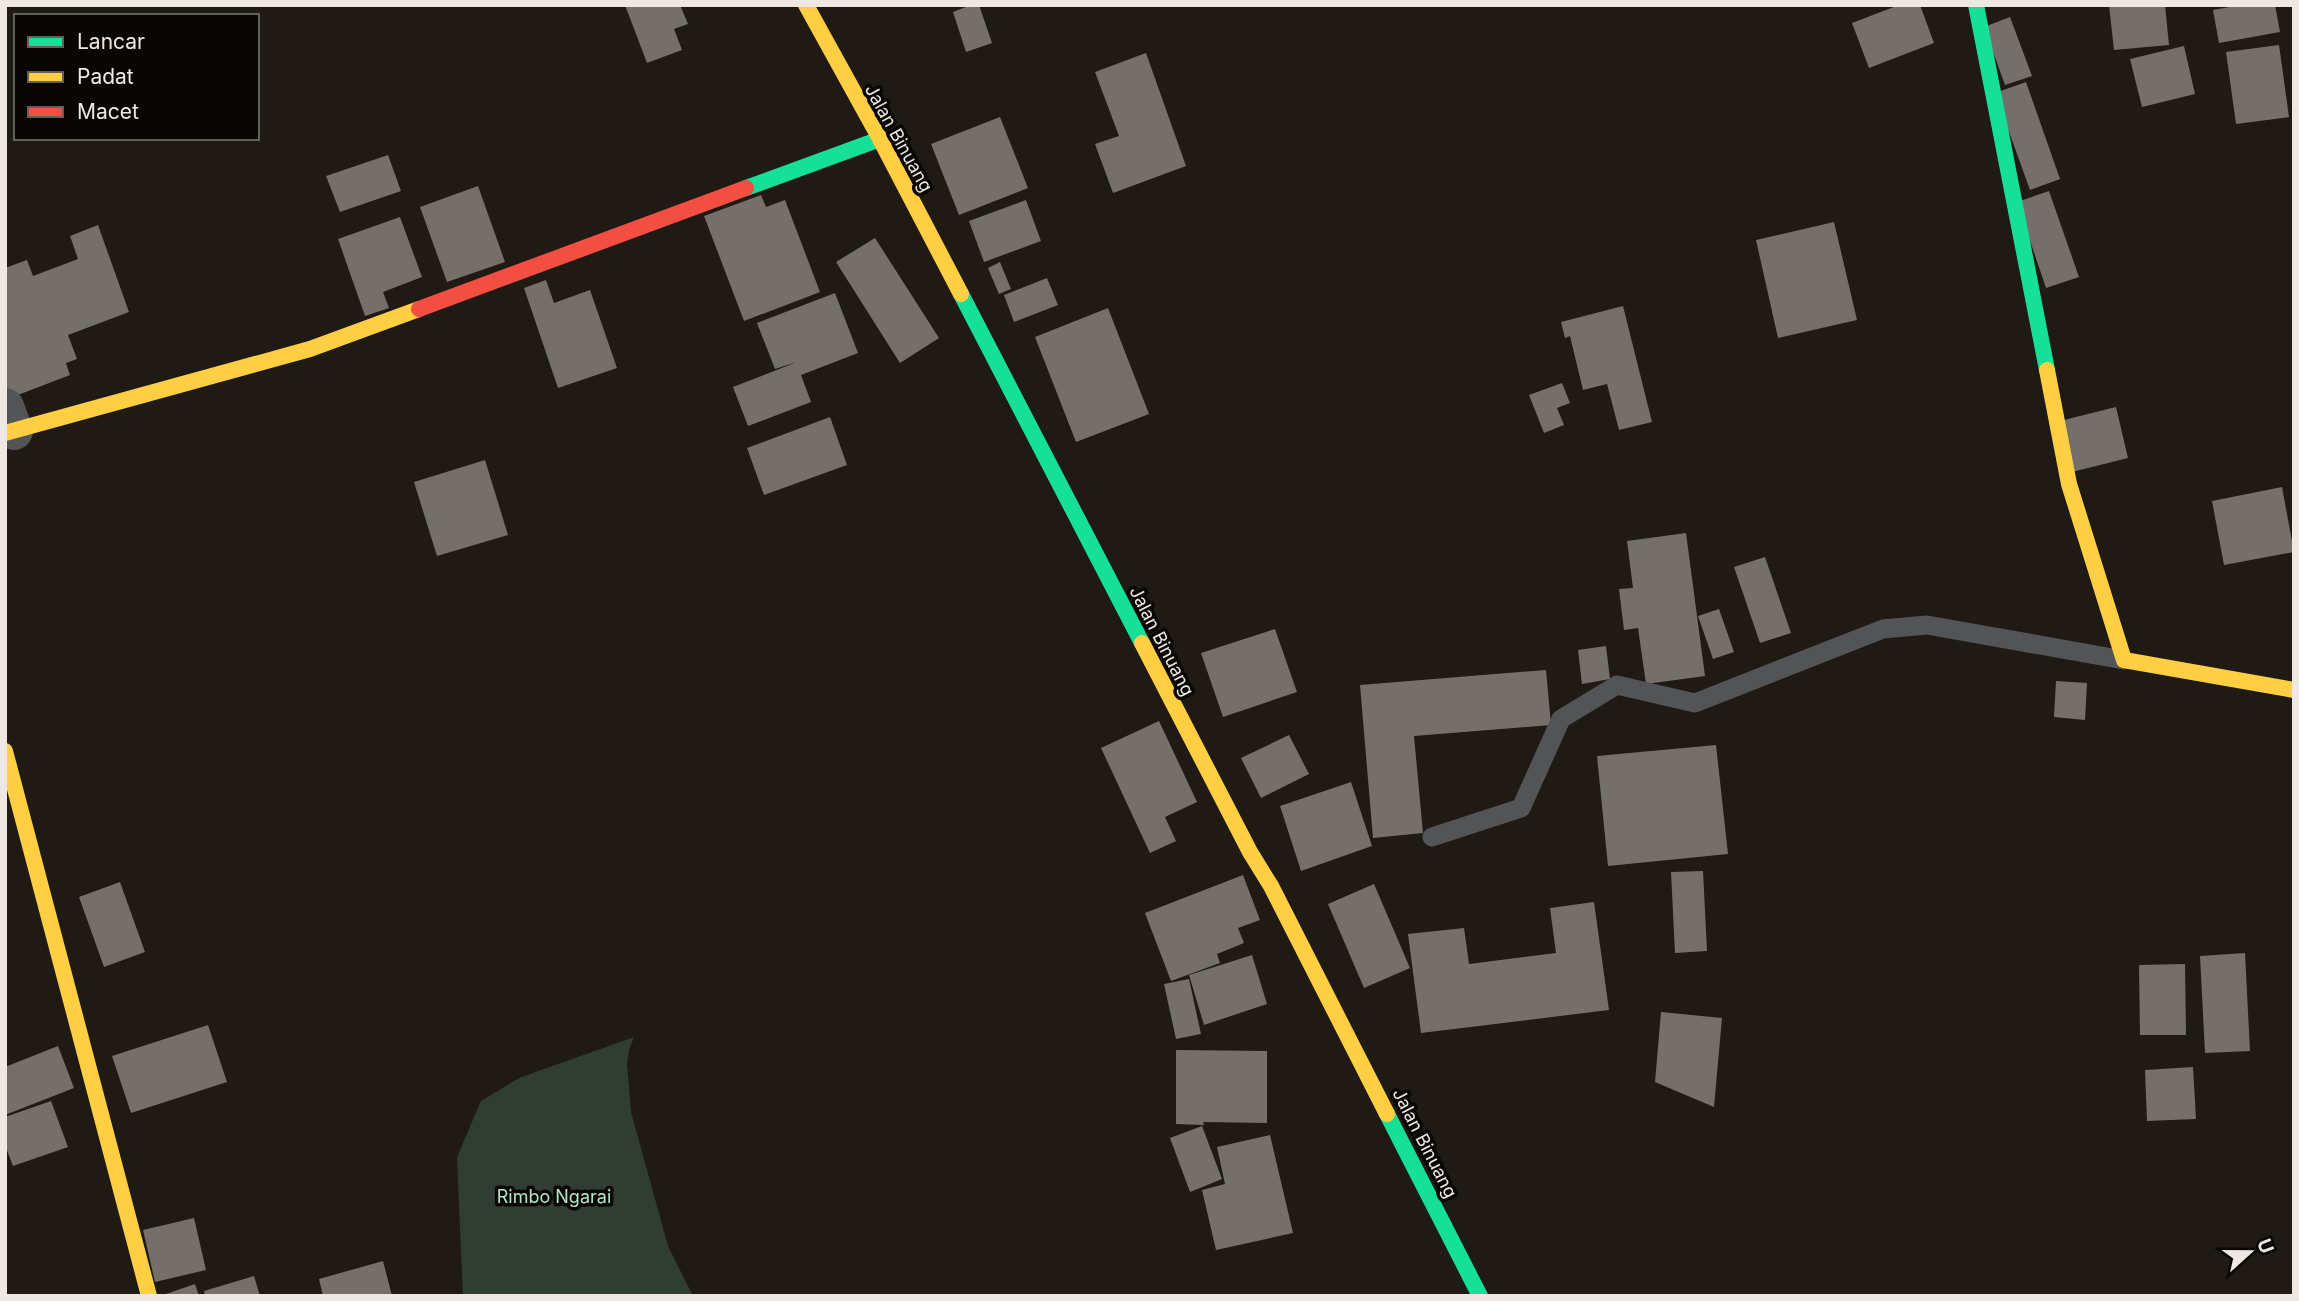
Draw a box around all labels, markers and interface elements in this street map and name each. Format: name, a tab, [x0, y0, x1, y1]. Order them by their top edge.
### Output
legend	[14, 14, 259, 140]
text: Lancar	[77, 29, 145, 54]
text: Padat	[77, 64, 134, 89]
street label: Jalan Binuang	[861, 81, 937, 195]
text: Macet	[77, 99, 139, 124]
street label: Jalan Binuang	[1125, 583, 1199, 699]
street label: Jalan Binuang	[1388, 1085, 1462, 1201]
park label: Rimbo Ngarai	[497, 1186, 611, 1207]
north arrow	[2215, 1217, 2285, 1287]
text: U	[2252, 1235, 2279, 1257]

